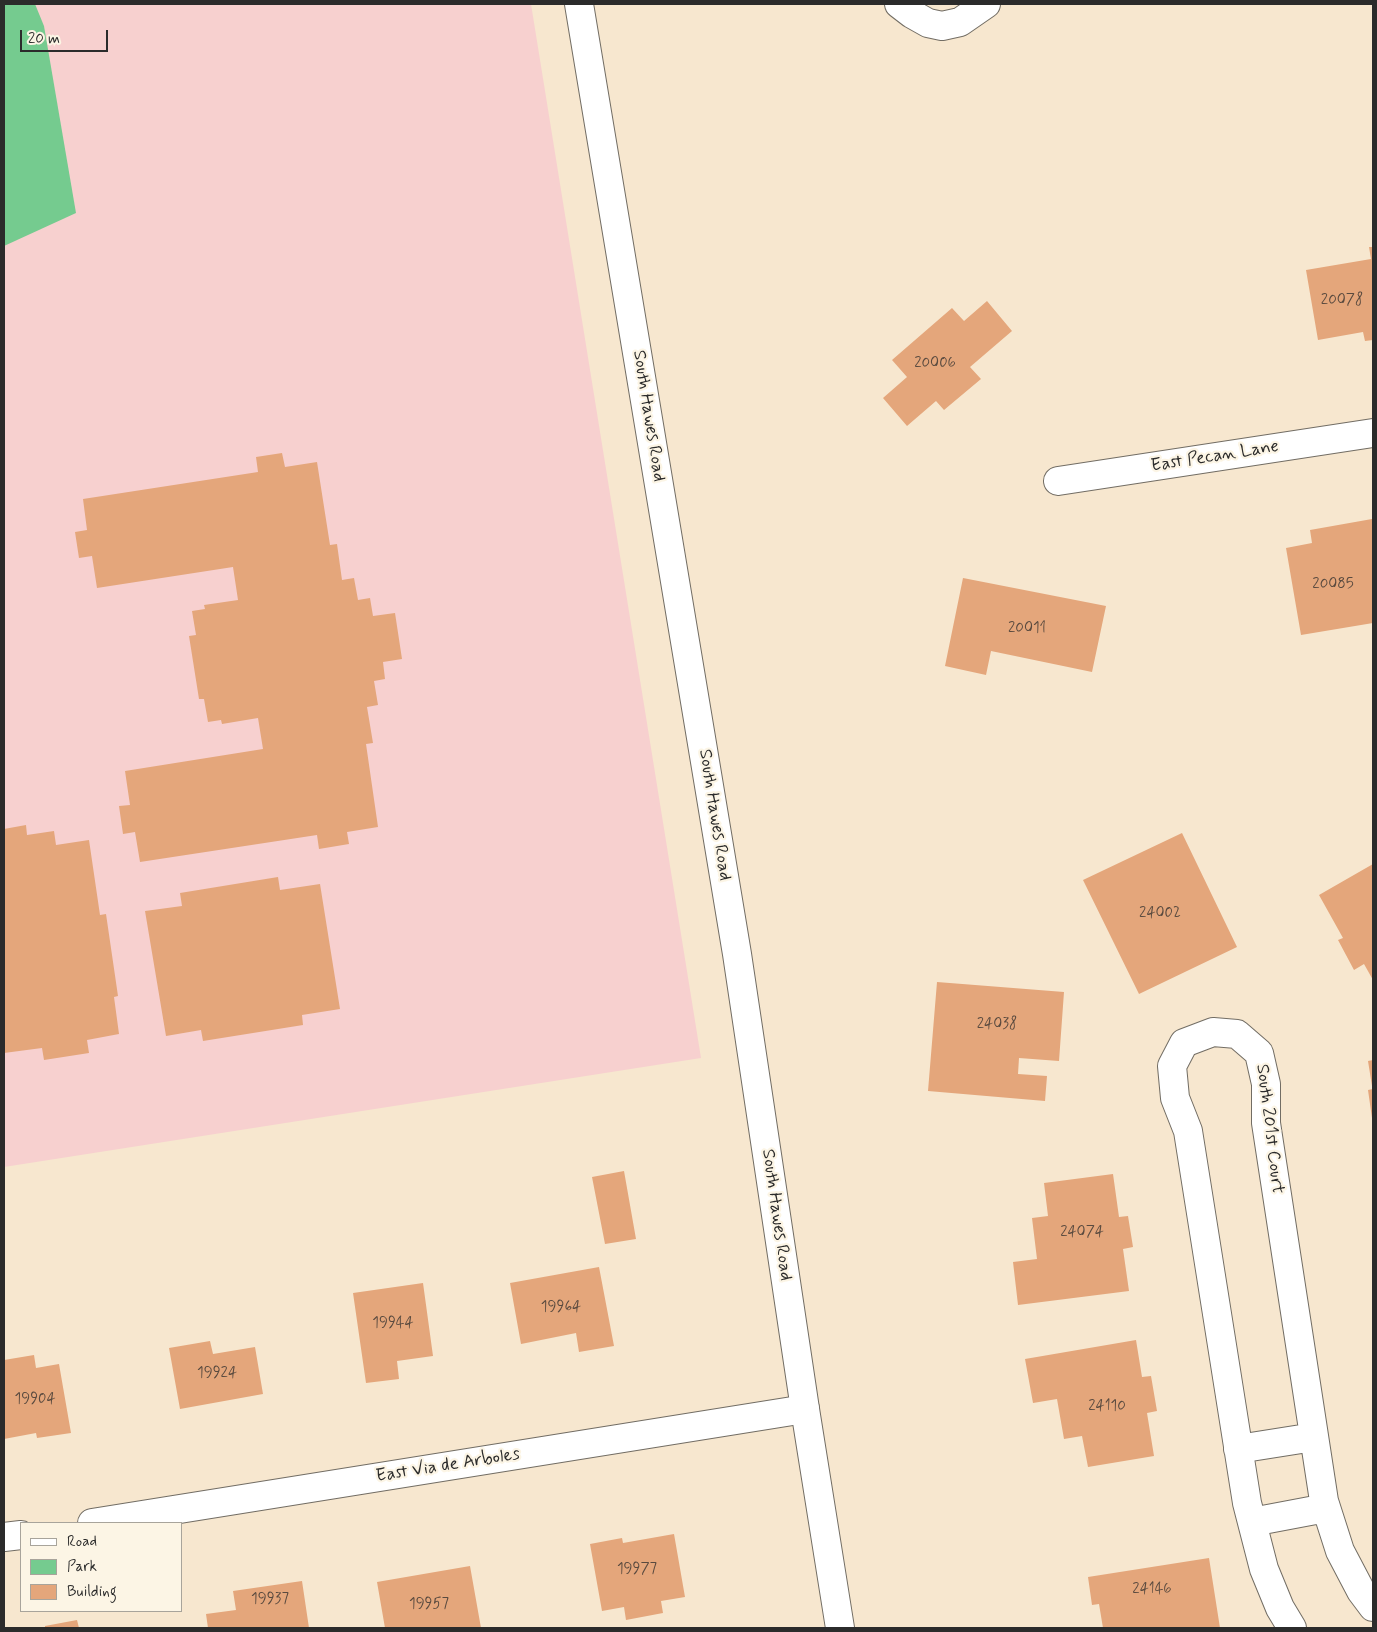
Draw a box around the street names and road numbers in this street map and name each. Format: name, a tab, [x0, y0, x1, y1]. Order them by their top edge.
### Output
street label: South Hawes Road	[627, 349, 669, 483]
street label: East Pecan Lane	[1150, 436, 1280, 478]
street label: South Hawes Road	[693, 748, 735, 882]
street label: South 201st Court	[1250, 1063, 1288, 1195]
street label: South Hawes Road	[756, 1148, 796, 1282]
street label: East Via de Arboles	[375, 1444, 521, 1488]

